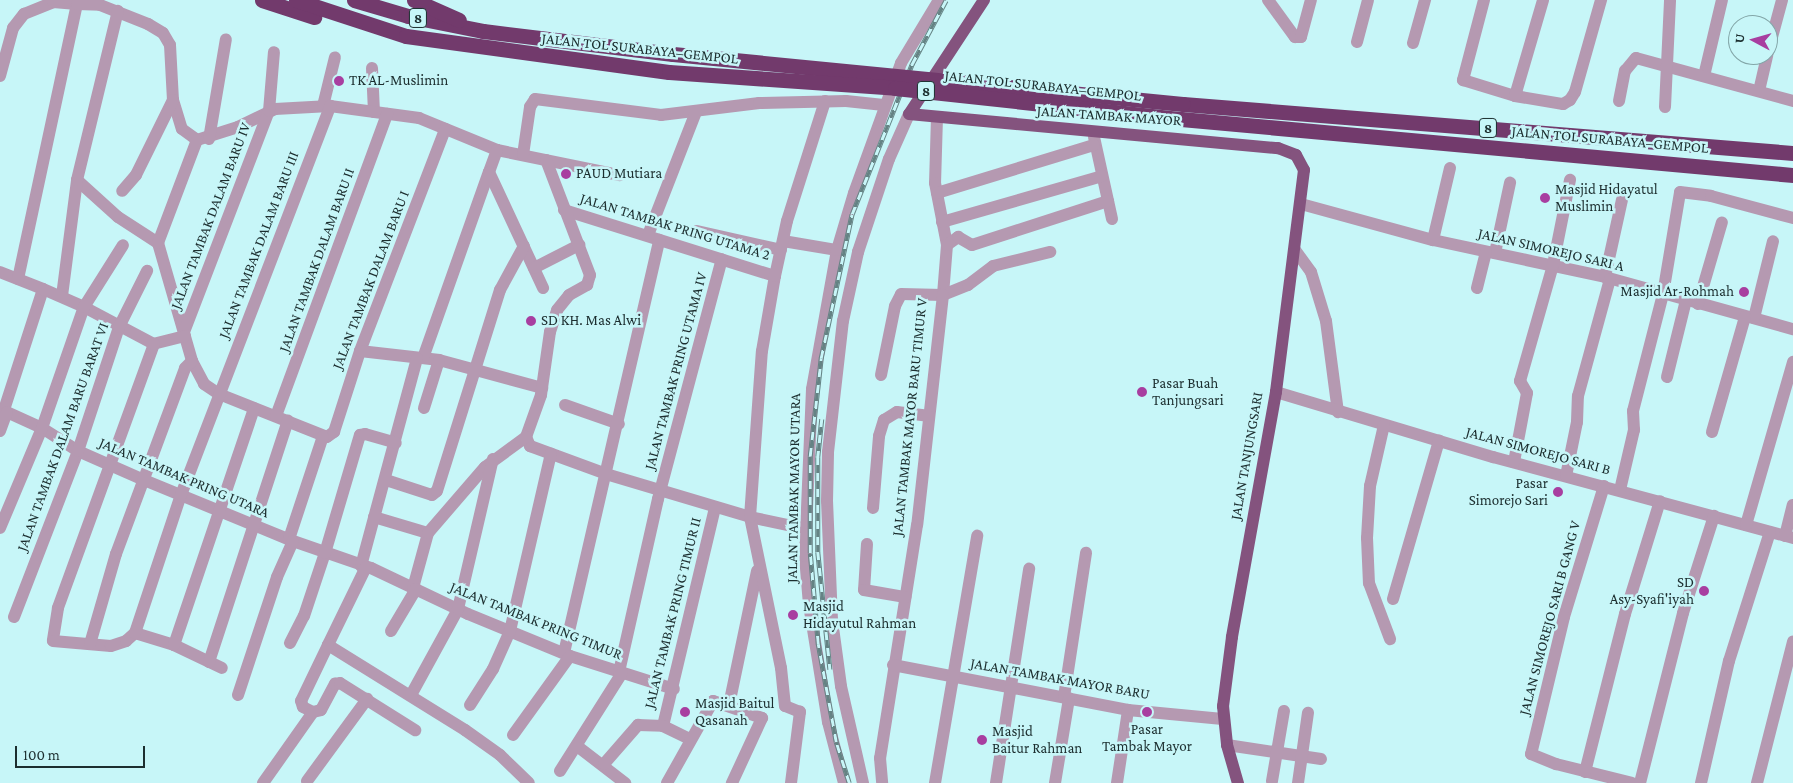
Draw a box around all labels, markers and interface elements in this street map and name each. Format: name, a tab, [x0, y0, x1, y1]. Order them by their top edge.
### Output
road number: 8	[408, 7, 428, 30]
north arrow	[1728, 15, 1778, 65]
street label: JALAN TOL SURABAYA–GEMPOL	[541, 30, 739, 68]
text: U	[1731, 33, 1748, 44]
street label: JALAN TOL SURABAYA–GEMPOL	[944, 67, 1142, 105]
place label: TK AL-Muslimin	[349, 72, 448, 90]
marker: TK AL-Muslimin	[333, 75, 345, 87]
road number: 8	[916, 80, 936, 102]
street label: JALAN TAMBAK MAYOR	[1036, 102, 1182, 130]
road number: 8	[1478, 116, 1498, 140]
street label: JALAN TAMBAK DALAM BARU IV	[167, 120, 255, 312]
street label: JALAN TOL SURABAYA–GEMPOL	[1511, 122, 1709, 158]
street label: JALAN TAMBAK DALAM BARU III	[215, 149, 303, 341]
place label: PAUD Mutiara	[576, 165, 662, 183]
street label: JALAN TAMBAK DALAM BARU II	[275, 166, 359, 354]
marker: PAUD Mutiara	[560, 168, 572, 180]
place label: Masjid Hidayatul Muslimin	[1555, 180, 1658, 215]
street label: JALAN TAMBAK DALAM BARU I	[329, 188, 413, 372]
street label: JALAN TAMBAK PRING UTAMA 2	[578, 189, 772, 265]
marker: Masjid Hidayatul Muslimin	[1539, 192, 1551, 204]
street label: JALAN SIMOREJO SARI A	[1476, 224, 1626, 276]
street label: JALAN TAMBAK PRING UTAMA IV	[641, 270, 711, 472]
place label: Masjid Ar-Rohmah	[1620, 283, 1734, 301]
marker: Masjid Ar-Rohmah	[1738, 286, 1750, 298]
street label: JALAN TAMBAK MAYOR BARU TIMUR V	[889, 297, 931, 537]
place label: SD KH. Mas Alwi	[541, 312, 641, 330]
marker: SD KH. Mas Alwi	[525, 315, 537, 327]
street label: JALAN TAMBAK DALAM BARU BARAT VI	[13, 320, 113, 554]
place label: Pasar Buah Tanjungsari	[1152, 374, 1224, 409]
marker: Pasar Buah Tanjungsari	[1136, 386, 1148, 398]
street label: JALAN TANJUNGSARI	[1227, 391, 1267, 521]
street label: JALAN TAMBAK MAYOR UTARA	[783, 393, 805, 583]
street label: JALAN SIMOREJO SARI B	[1464, 423, 1612, 479]
street label: JALAN TAMBAK PRING UTARA	[96, 434, 272, 522]
place label: Pasar Simorejo Sari	[1469, 474, 1548, 509]
marker: Pasar Simorejo Sari	[1552, 486, 1564, 498]
street label: JALAN TAMBAK PRING TIMUR II	[641, 516, 705, 710]
street label: JALAN SIMOREJO SARI B GANG V	[1515, 519, 1585, 717]
place label: SD Asy-Syafi'iyah	[1610, 573, 1694, 608]
street label: JALAN TAMBAK PRING TIMUR	[447, 578, 625, 664]
marker: SD Asy-Syafi'iyah	[1698, 585, 1710, 597]
place label: Masjid Hidayutul Rahman	[803, 597, 916, 632]
marker: Masjid Hidayutul Rahman	[787, 609, 799, 621]
street label: JALAN TAMBAK MAYOR BARU	[969, 654, 1151, 704]
place label: Masjid Baitul Qasanah	[695, 694, 775, 729]
marker: Masjid Baitul Qasanah	[679, 706, 691, 718]
marker: Pasar Tambak Mayor	[1141, 706, 1153, 718]
place label: Pasar Tambak Mayor	[1102, 720, 1192, 755]
place label: Masjid Baitur Rahman	[992, 722, 1082, 757]
marker: Masjid Baitur Rahman	[976, 734, 988, 746]
scale bar	[18, 736, 148, 768]
text: 100 m	[23, 747, 60, 763]

